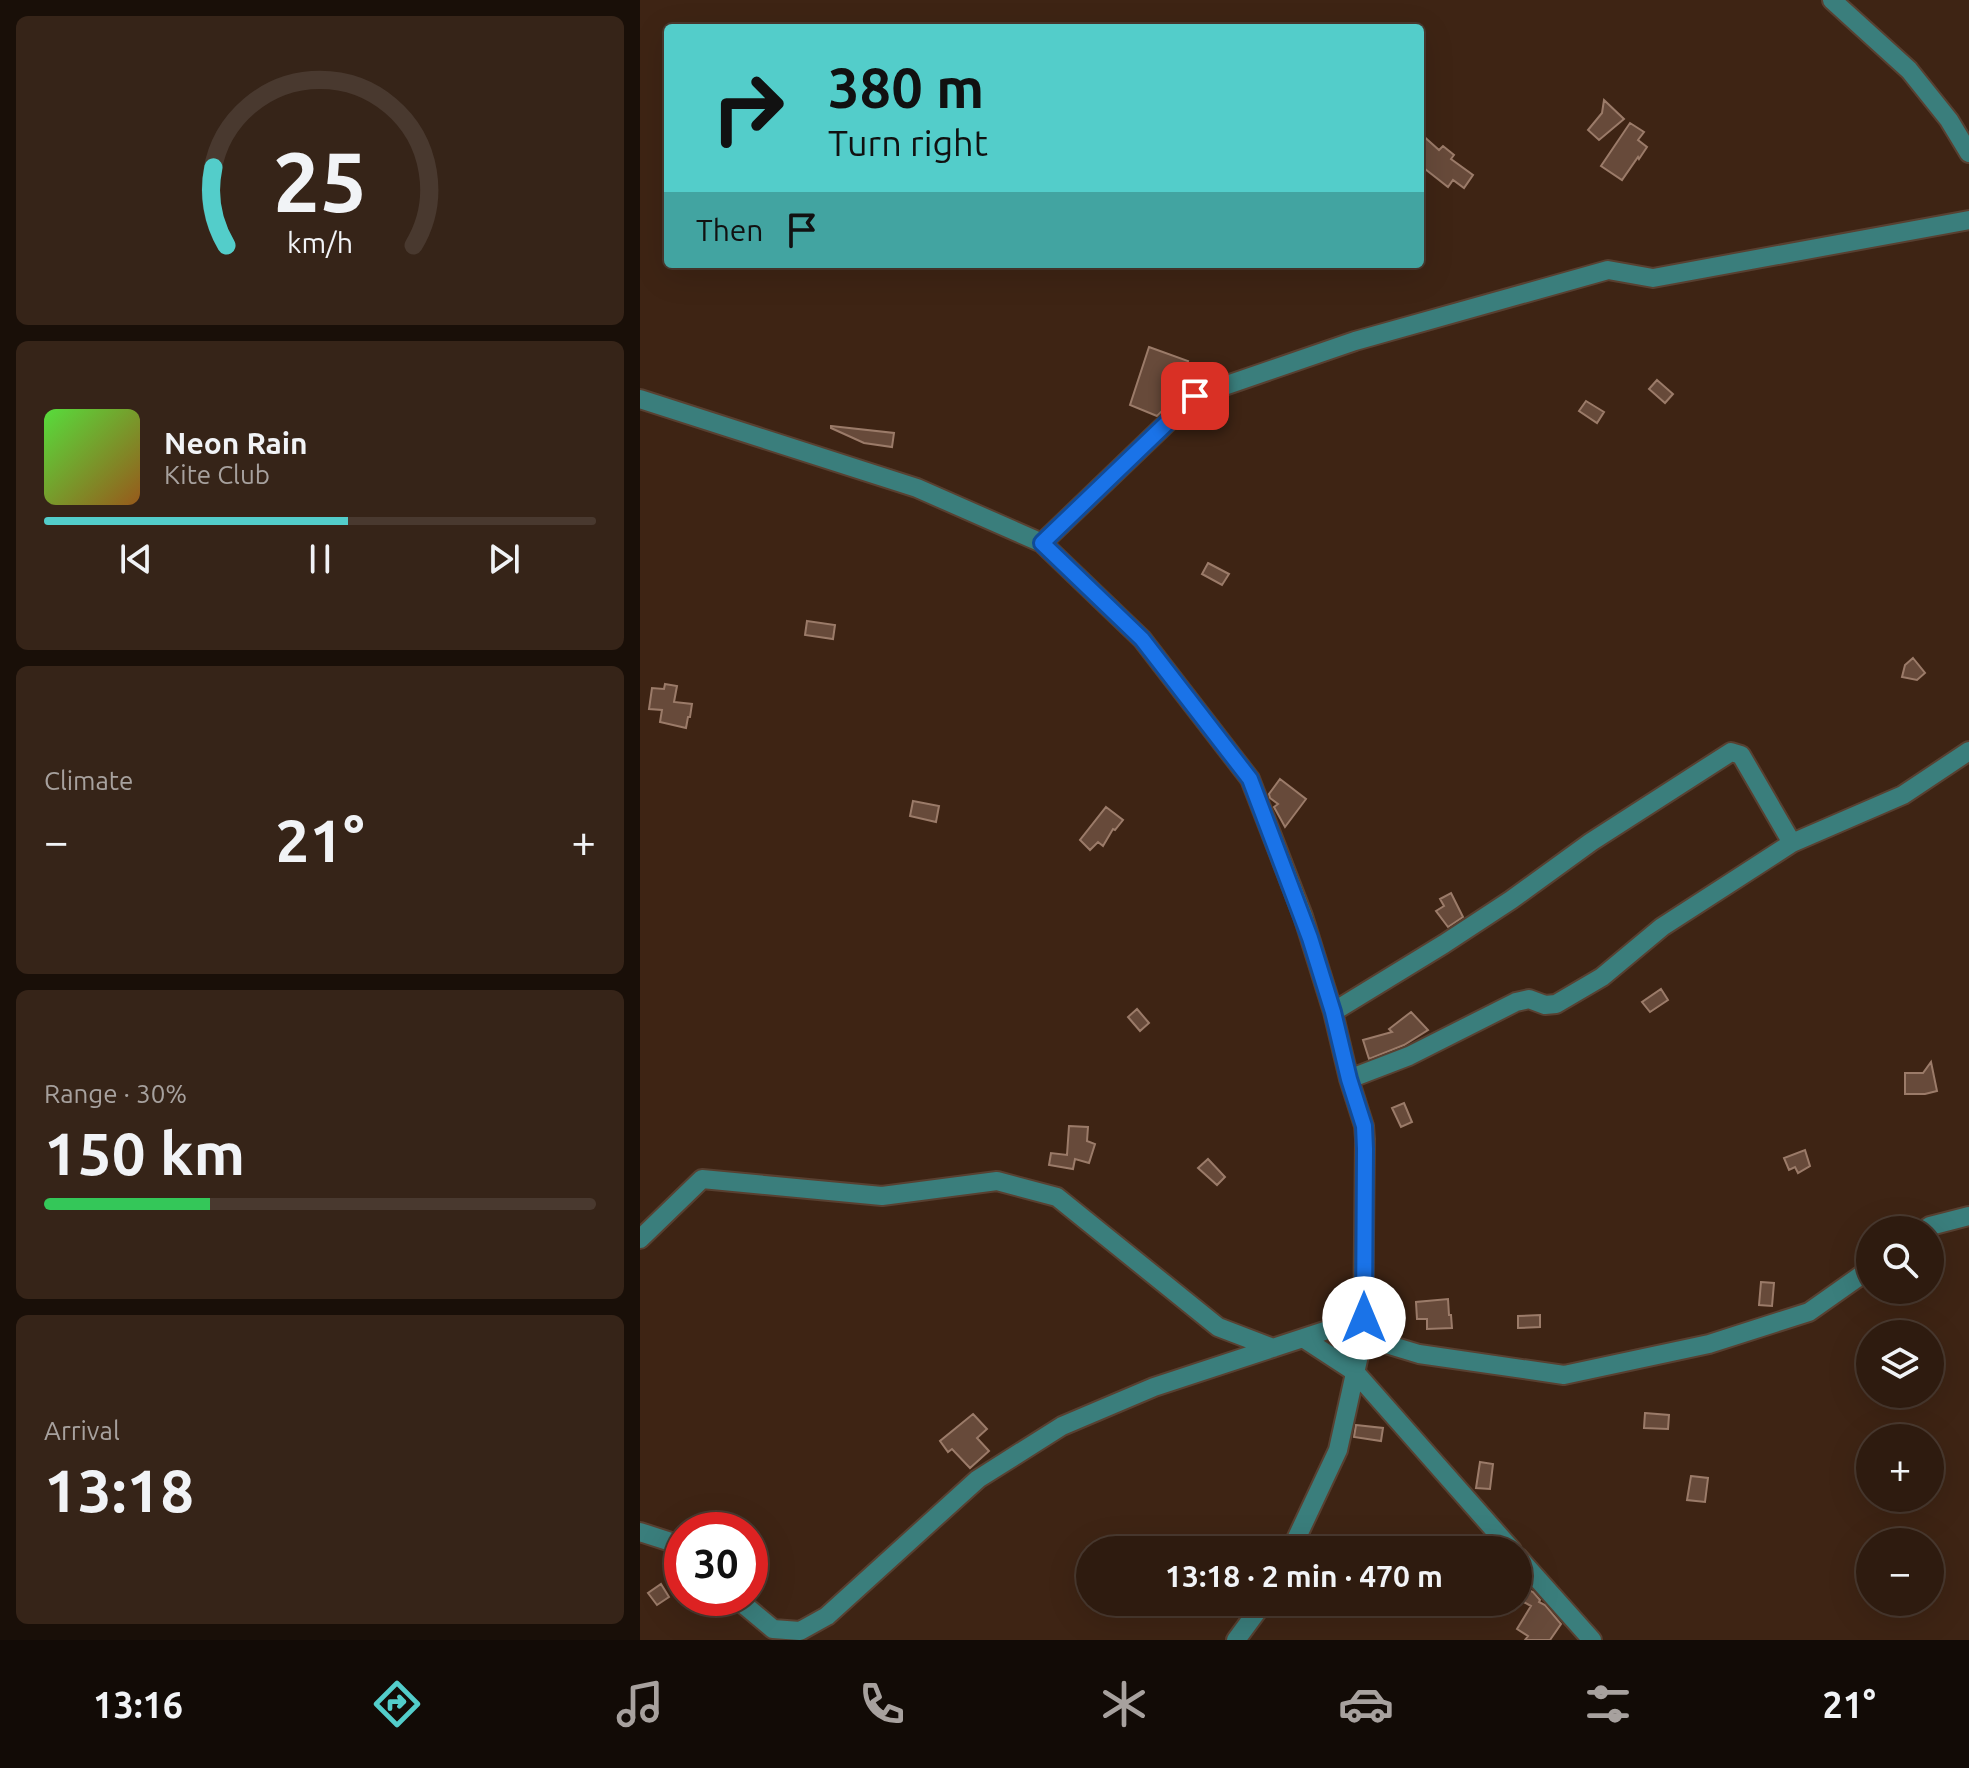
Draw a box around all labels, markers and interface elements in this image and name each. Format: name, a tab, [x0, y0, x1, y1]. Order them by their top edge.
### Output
icon: right	[696, 56, 800, 160]
text: 380 m	[828, 56, 984, 119]
text: Turn right	[828, 122, 988, 163]
text: 25	[273, 134, 367, 228]
icon: arrive	[780, 208, 824, 252]
text: Then	[696, 213, 764, 247]
text: km/h	[287, 227, 353, 259]
pin	[1161, 362, 1229, 430]
icon: arrive	[1173, 374, 1217, 418]
text: Neon Rain	[164, 426, 308, 460]
text: Kite Club	[164, 460, 270, 489]
icon: previous	[114, 537, 158, 581]
icon: pause	[298, 537, 342, 581]
icon: next	[482, 537, 526, 581]
text: Climate	[44, 766, 133, 795]
text: 21°	[276, 806, 364, 873]
text: −	[44, 816, 69, 865]
text: +	[571, 816, 596, 865]
text: Range · 30%	[44, 1079, 187, 1108]
text: 150 km	[44, 1119, 245, 1186]
map controls	[1856, 1216, 1944, 1616]
button: search	[1856, 1216, 1944, 1304]
position arrow	[1322, 1276, 1406, 1360]
button: layers	[1856, 1320, 1944, 1408]
text: Arrival	[44, 1416, 120, 1445]
button: +	[1856, 1424, 1944, 1512]
text: 13:18	[44, 1456, 194, 1523]
speed limit sign: 30	[664, 1512, 768, 1616]
button: −	[1856, 1528, 1944, 1616]
text: 13:18 · 2 min · 470 m	[1165, 1559, 1443, 1593]
icon: directions	[369, 1676, 425, 1732]
icon: music	[612, 1676, 668, 1732]
icon: phone	[854, 1676, 910, 1732]
icon: climate	[1096, 1676, 1152, 1732]
icon: car	[1338, 1676, 1394, 1732]
icon: filters	[1580, 1676, 1636, 1732]
text: 13:16	[93, 1684, 183, 1725]
text: 21°	[1822, 1684, 1876, 1725]

